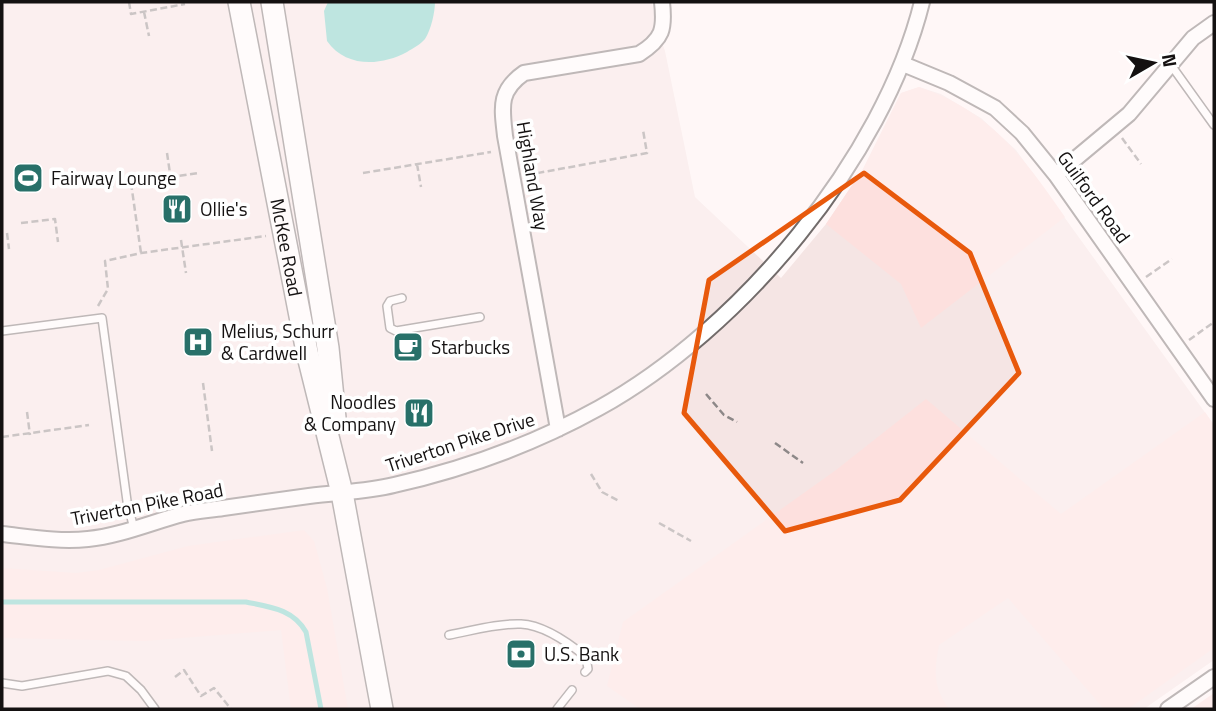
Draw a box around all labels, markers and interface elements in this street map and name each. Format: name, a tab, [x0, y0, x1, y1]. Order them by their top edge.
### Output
north arrow	[1118, 28, 1188, 98]
text: N	[1155, 51, 1186, 69]
street label: Highland Way	[510, 119, 557, 233]
street label: Guilford Road	[1051, 144, 1138, 249]
sports icon: Fairway Lounge	[11, 161, 45, 195]
place label: Fairway Lounge	[51, 163, 176, 192]
restaurant icon: Ollie's	[160, 192, 194, 226]
place label: Ollie's	[200, 194, 248, 223]
street label: McKee Road	[263, 196, 311, 299]
place label: Melius, Schurr & Cardwell	[221, 316, 335, 367]
hospital icon: Melius, Schurr & Cardwell	[181, 325, 215, 359]
cafe icon: Starbucks	[391, 330, 425, 364]
place label: Starbucks	[431, 332, 510, 361]
place label: Noodles & Company	[304, 387, 396, 438]
restaurant icon: Noodles & Company	[402, 396, 436, 430]
street label: Triverton Pike Drive	[382, 404, 538, 479]
street label: Triverton Pike Road	[68, 475, 226, 532]
bank icon: U.S. Bank	[504, 637, 538, 671]
place label: U.S. Bank	[544, 639, 619, 668]

